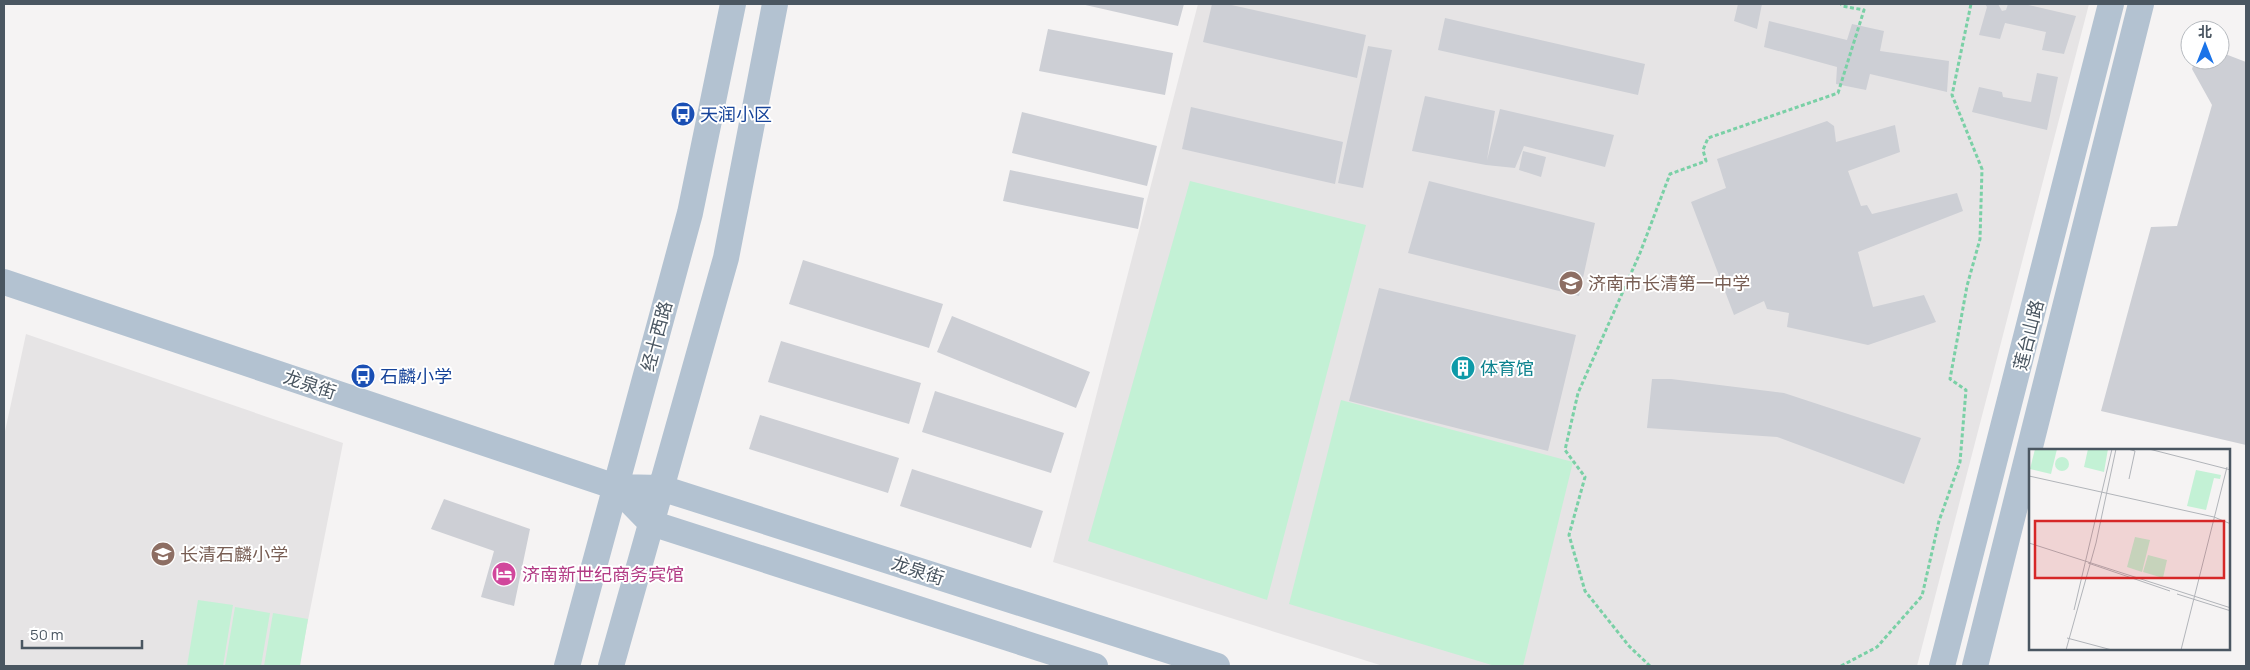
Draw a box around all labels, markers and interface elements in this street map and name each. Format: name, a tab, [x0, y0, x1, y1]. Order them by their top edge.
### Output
north arrow	[2180, 20, 2230, 70]
text: 北	[2198, 22, 2212, 41]
bus stop icon: 天润小区	[670, 101, 696, 127]
place label: 天润小区	[700, 102, 772, 126]
school or university icon: 济南市长清第一中学	[1558, 270, 1584, 296]
place label: 济南市长清第一中学	[1588, 271, 1750, 295]
street label: 莲台山路	[2008, 297, 2048, 373]
street label: 经十西路	[635, 298, 677, 374]
building icon: 体育馆	[1450, 355, 1476, 381]
place label: 体育馆	[1480, 356, 1534, 380]
bus stop icon: 石麟小学	[350, 363, 376, 389]
street label: 龙泉街	[281, 364, 339, 404]
place label: 石麟小学	[380, 364, 452, 388]
inset map	[2029, 449, 2230, 650]
school or university icon: 长清石麟小学	[150, 541, 176, 567]
place label: 长清石麟小学	[180, 542, 288, 566]
street label: 龙泉街	[889, 550, 947, 590]
hotel icon: 济南新世纪商务宾馆	[491, 561, 517, 587]
place label: 济南新世纪商务宾馆	[522, 562, 684, 586]
scale bar	[22, 618, 142, 650]
text: 50 m	[30, 624, 64, 645]

